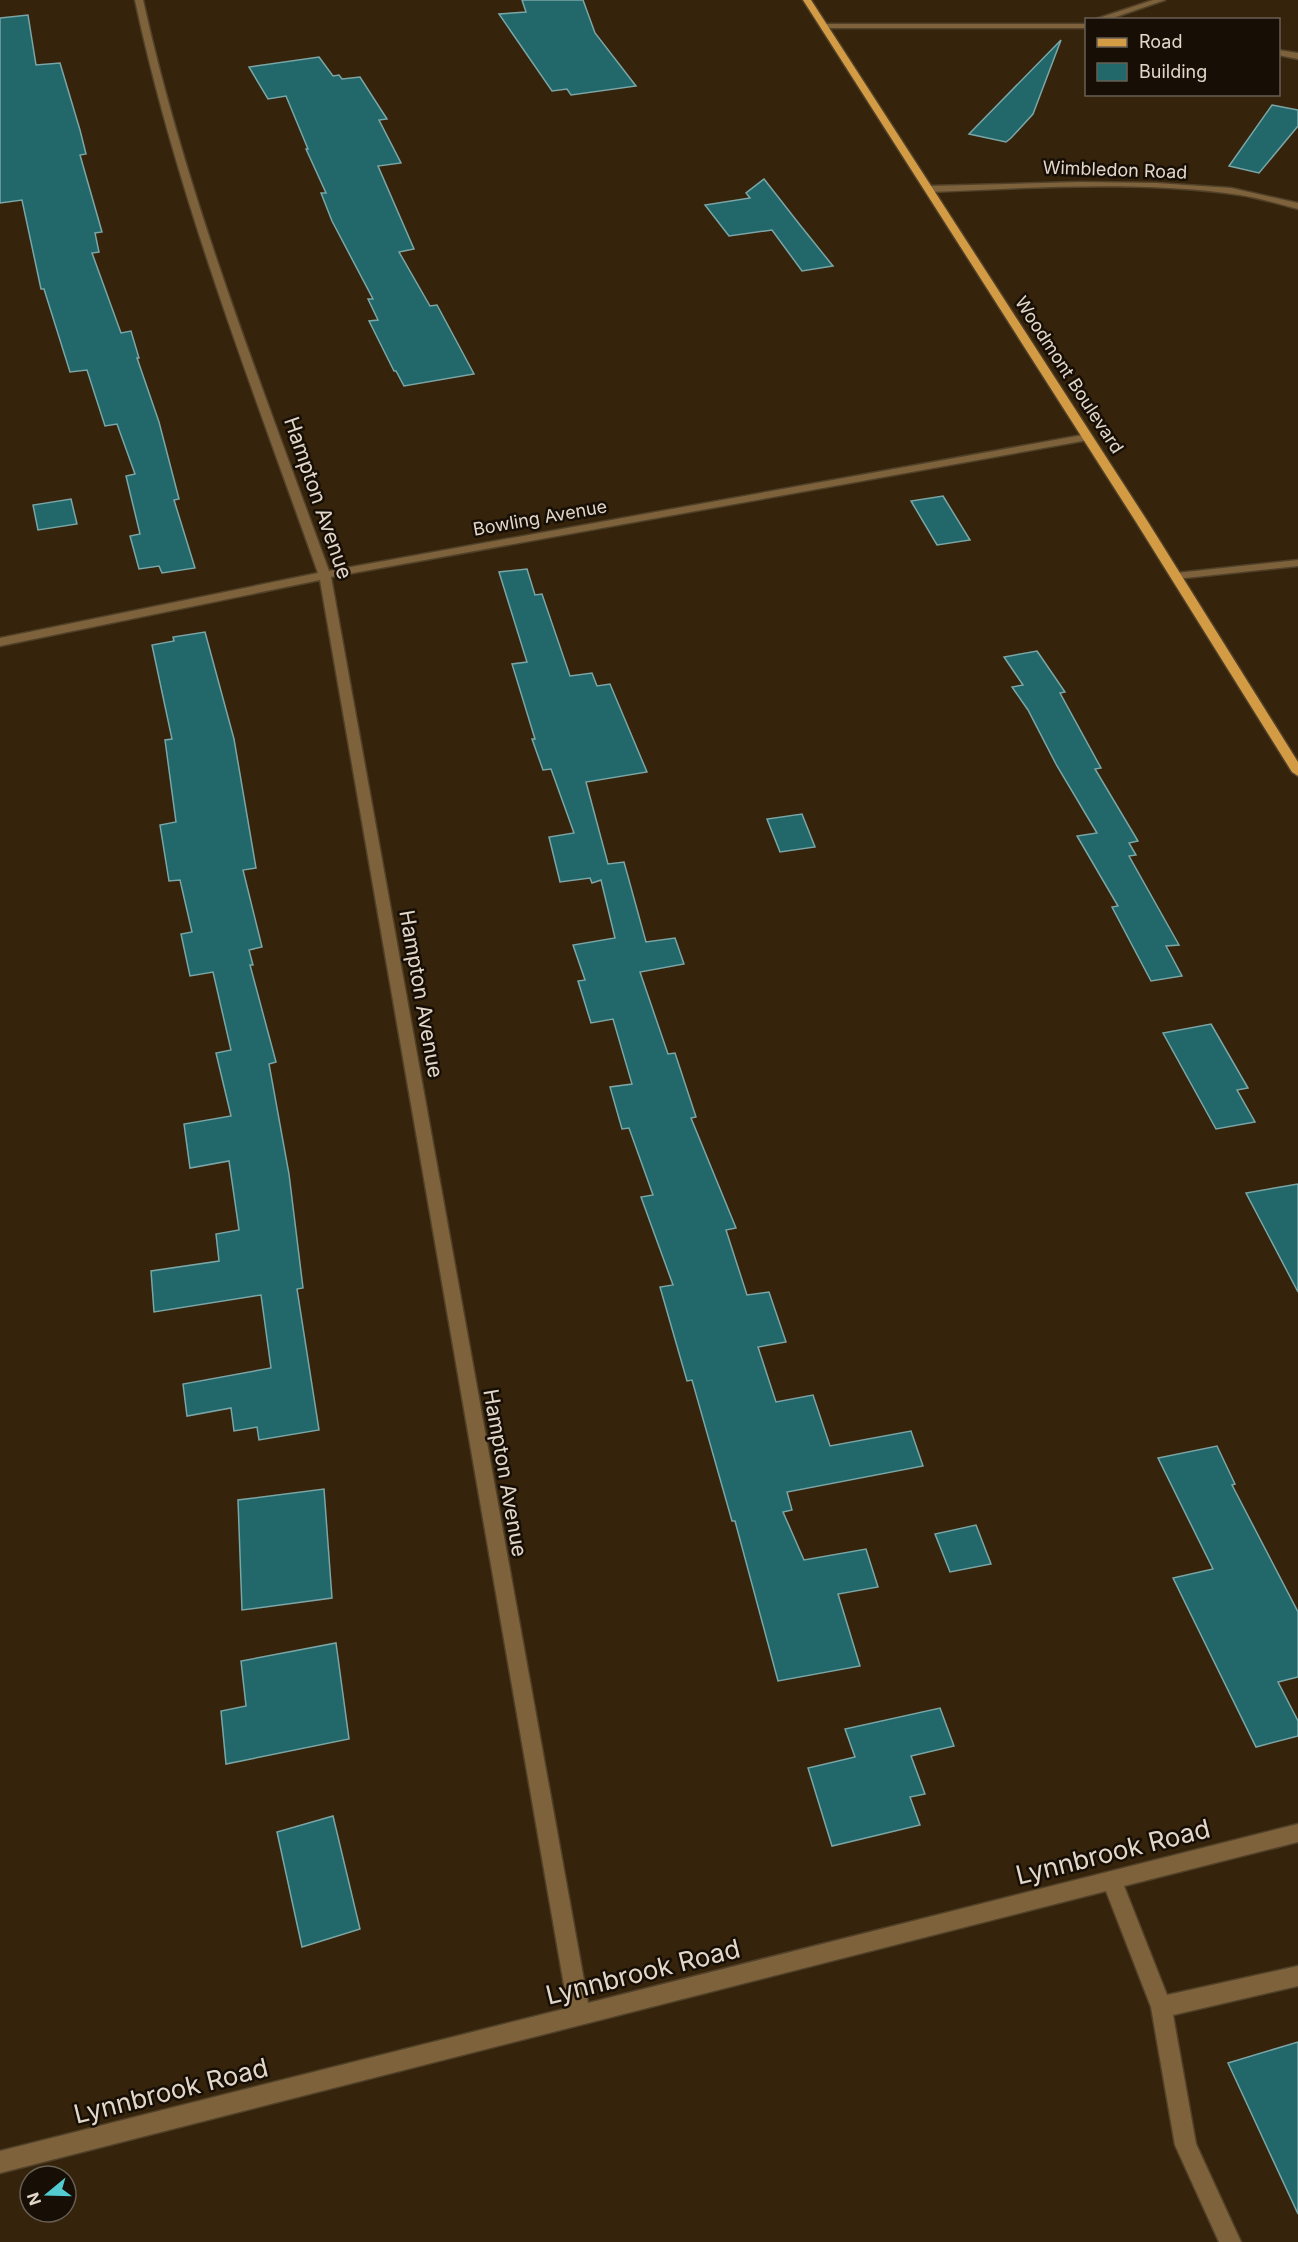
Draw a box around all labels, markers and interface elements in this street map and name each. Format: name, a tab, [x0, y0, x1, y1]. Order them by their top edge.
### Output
legend	[1085, 18, 1280, 96]
text: Road	[1139, 31, 1182, 52]
text: Building	[1139, 61, 1207, 82]
street label: Wimbledon Road	[1042, 156, 1188, 183]
street label: Woodmont Boulevard	[1011, 292, 1128, 457]
street label: Hampton Avenue	[279, 413, 358, 582]
street label: Bowling Avenue	[471, 495, 609, 540]
street label: Hampton Avenue	[394, 908, 449, 1080]
street label: Hampton Avenue	[478, 1387, 533, 1559]
street label: Lynnbrook Road	[1013, 1812, 1213, 1891]
street label: Lynnbrook Road	[543, 1932, 743, 2011]
street label: Lynnbrook Road	[71, 2051, 271, 2130]
north arrow	[18, 2164, 78, 2224]
text: N	[22, 2190, 45, 2208]

